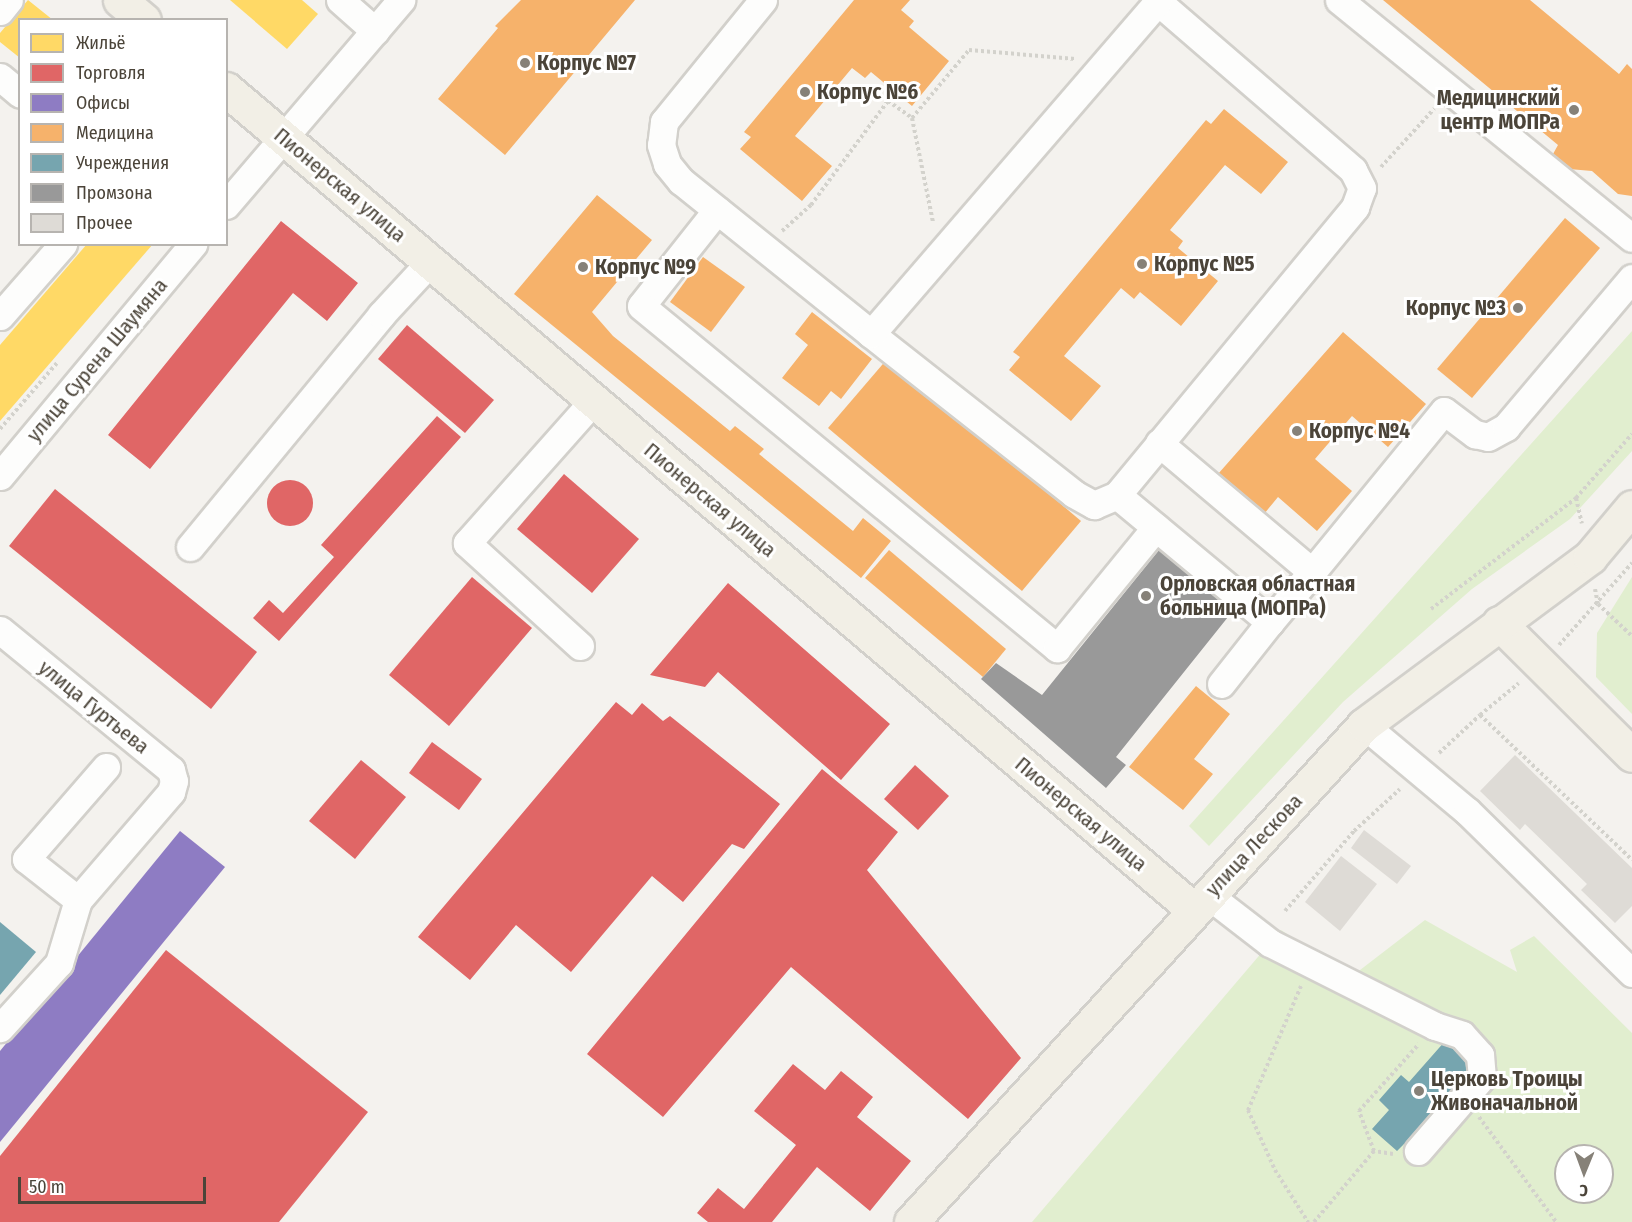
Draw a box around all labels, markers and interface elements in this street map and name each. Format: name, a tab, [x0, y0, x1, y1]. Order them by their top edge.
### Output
legend	[18, 18, 228, 246]
text: Жильё	[76, 32, 126, 54]
place label: Корпус №7	[537, 50, 636, 76]
marker: Корпус №7	[518, 56, 532, 70]
text: Торговля	[76, 62, 145, 84]
place label: Корпус №6	[817, 79, 918, 105]
marker: Корпус №6	[798, 85, 812, 99]
place label: Медицинский центр МОПРа	[1437, 85, 1560, 135]
text: Офисы	[76, 92, 130, 114]
marker: Медицинский центр МОПРа	[1565, 101, 1583, 119]
text: Медицина	[76, 122, 154, 144]
street label: Пионерская улица	[269, 122, 411, 248]
text: Учреждения	[76, 152, 169, 174]
text: Промзона	[76, 182, 153, 204]
text: Прочее	[76, 212, 133, 234]
place label: Корпус №5	[1154, 251, 1255, 277]
place label: Корпус №9	[595, 254, 696, 280]
marker: Корпус №5	[1135, 257, 1149, 271]
marker: Корпус №9	[576, 260, 590, 274]
street label: улица Сурена Шаумяна	[21, 273, 173, 447]
place label: Корпус №3	[1406, 295, 1506, 321]
marker: Корпус №3	[1511, 301, 1525, 315]
place label: Корпус №4	[1309, 418, 1410, 444]
marker: Корпус №4	[1290, 424, 1304, 438]
street label: Пионерская улица	[639, 437, 781, 563]
place label: Орловская областная больница (МОПРа)	[1160, 571, 1355, 621]
marker: Орловская областная больница (МОПРа)	[1137, 587, 1155, 605]
street label: улица Гуртьева	[34, 655, 154, 759]
street label: Пионерская улица	[1010, 751, 1152, 877]
street label: улица Лескова	[1200, 789, 1308, 901]
place label: Церковь Троицы Живоначальной	[1431, 1066, 1583, 1116]
marker: Церковь Троицы Живоначальной	[1412, 1084, 1426, 1098]
north arrow	[1554, 1144, 1614, 1204]
scale bar	[21, 1165, 208, 1203]
text: 50 m	[29, 1176, 65, 1198]
text: С	[1579, 1181, 1588, 1200]

